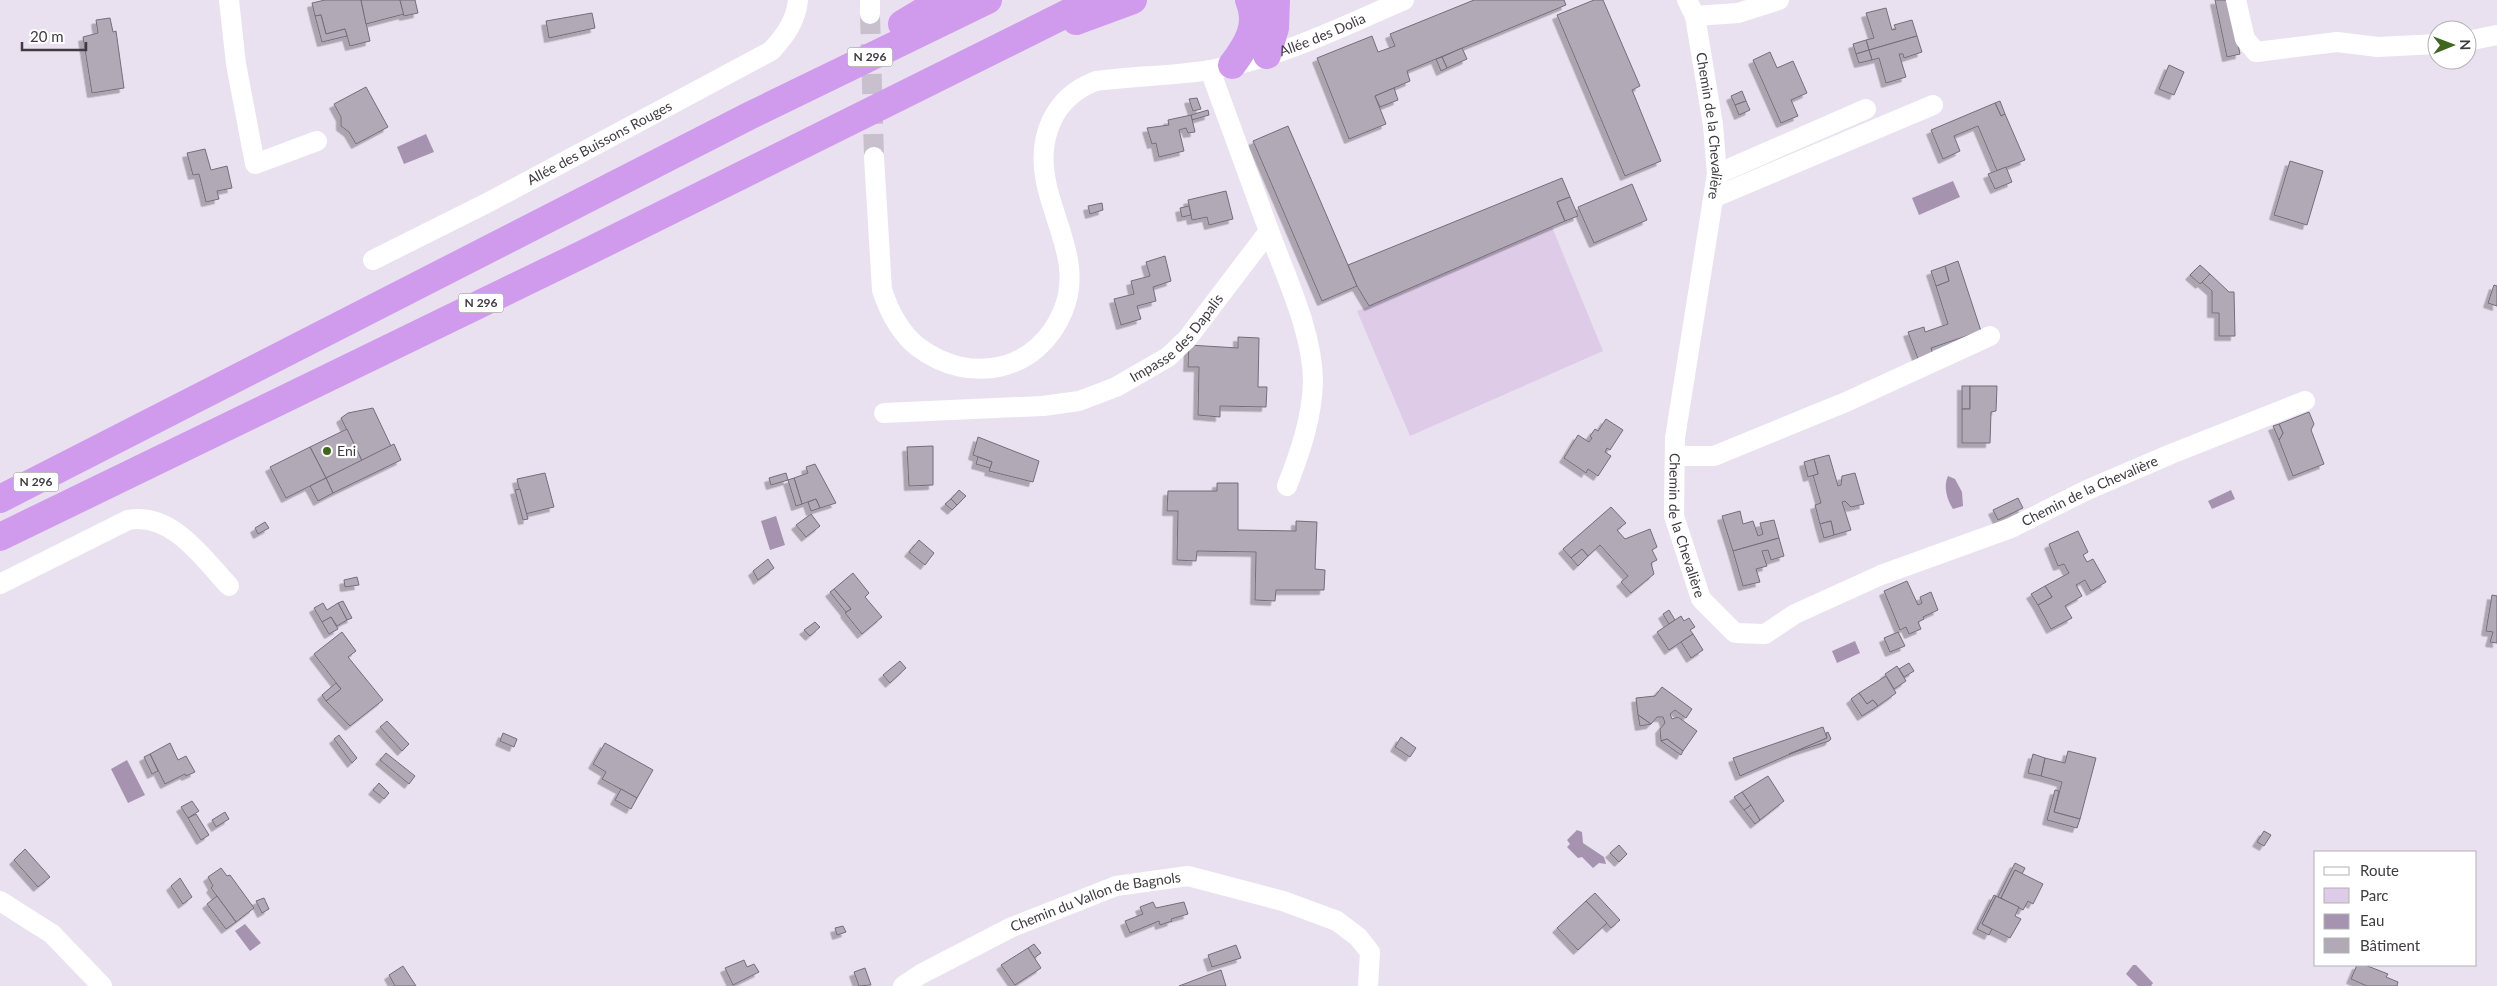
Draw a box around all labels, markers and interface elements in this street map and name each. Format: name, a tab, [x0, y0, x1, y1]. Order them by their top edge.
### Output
street label: Allée des Dolia	[1277, 9, 1368, 59]
scale bar	[22, 20, 86, 52]
north arrow	[2427, 20, 2477, 70]
text: 20 m	[30, 27, 64, 45]
text: N	[2457, 39, 2474, 50]
road number: N 296	[848, 48, 892, 66]
street label: Chemin de la Chevalière	[1693, 51, 1726, 201]
street label: Allée des Buissons Rouges	[524, 97, 675, 188]
street label: Impasse des Dapalis	[1127, 290, 1226, 385]
road number: N 296	[458, 294, 504, 312]
place label: Eni	[337, 442, 356, 459]
marker: Eni	[321, 445, 333, 457]
street label: Chemin de la Chevalière	[2018, 452, 2160, 529]
street label: Chemin de la Chevalière	[1666, 453, 1709, 600]
road number: N 296	[14, 472, 58, 492]
legend	[2314, 851, 2477, 966]
text: Route	[2360, 861, 2399, 879]
street label: Chemin du Vallon de Bagnols	[1008, 868, 1182, 935]
text: Parc	[2360, 886, 2389, 904]
text: Eau	[2360, 911, 2384, 929]
text: Bâtiment	[2360, 936, 2421, 954]

